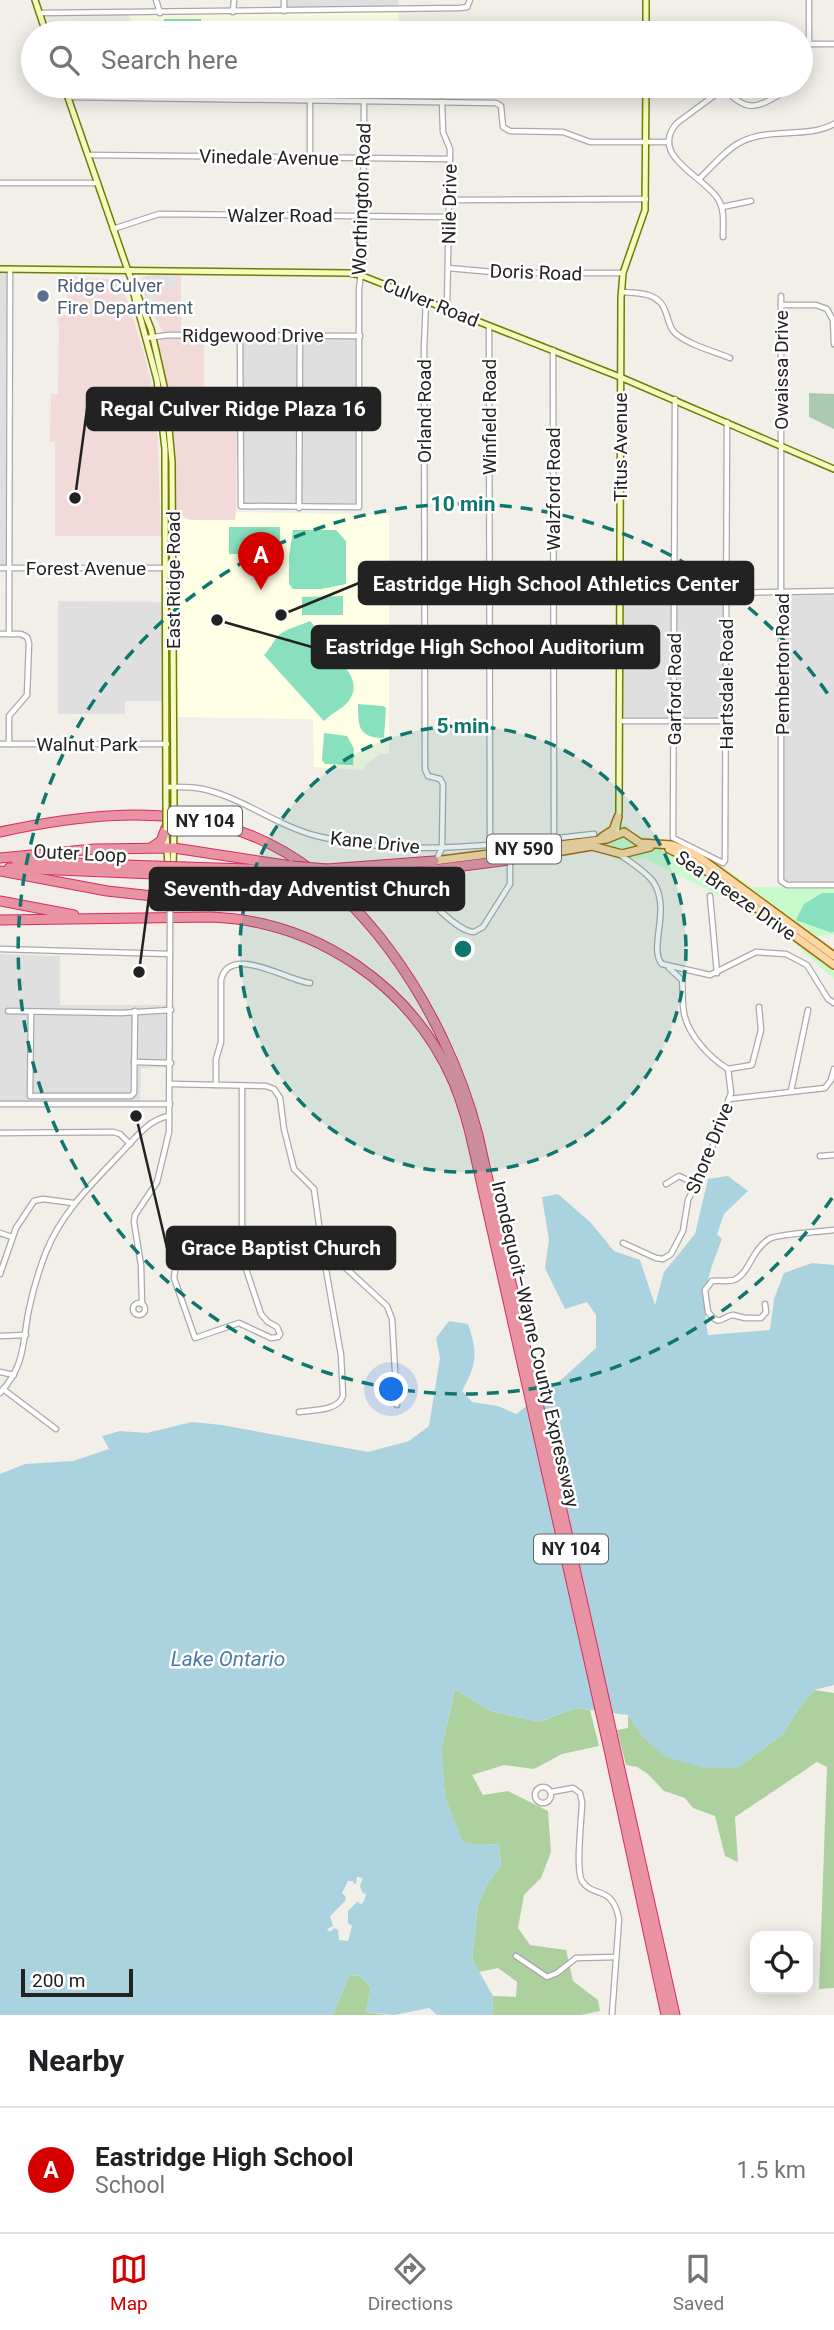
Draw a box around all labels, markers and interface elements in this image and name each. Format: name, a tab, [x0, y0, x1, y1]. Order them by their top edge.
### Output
search box	[21, 21, 813, 98]
icon: search	[45, 41, 83, 79]
text: Search here	[101, 45, 238, 75]
street label: Worthington Road	[347, 122, 376, 276]
street label: Vinedale Avenue	[199, 145, 339, 170]
street label: Nile Drive	[437, 164, 462, 244]
street label: Walzer Road	[227, 204, 333, 227]
street label: Doris Road	[489, 259, 583, 286]
street label: Culver Road	[380, 273, 482, 332]
place label: Ridge Culver Fire Department	[57, 274, 193, 319]
marker: Ridge Culver Fire Department	[35, 288, 51, 304]
street label: Owaissa Drive	[770, 310, 793, 430]
street label: Ridgewood Drive	[182, 324, 324, 347]
street label: Orland Road	[413, 359, 436, 463]
street label: Winfield Road	[478, 359, 501, 475]
callout: Regal Culver Ridge Plaza 16	[87, 388, 380, 430]
street label: Titus Avenue	[609, 392, 632, 502]
text: Regal Culver Ridge Plaza 16	[100, 397, 366, 421]
street label: Walzford Road	[542, 427, 565, 551]
text: 10 min	[431, 492, 495, 516]
street label: East Ridge Road	[162, 511, 185, 649]
pin: A	[238, 532, 284, 590]
street label: Forest Avenue	[26, 557, 146, 580]
callout: Eastridge High School Athletics Center	[359, 562, 753, 604]
text: Eastridge High School Athletics Center	[373, 572, 739, 596]
street label: Pemberton Road	[771, 593, 794, 735]
street label: Hartsdale Road	[715, 619, 738, 749]
callout: Eastridge High School Auditorium	[312, 626, 659, 668]
street label: Garford Road	[663, 633, 686, 745]
text: Eastridge High School Auditorium	[325, 635, 645, 659]
text: 5 min	[437, 714, 489, 738]
street label: Walnut Park	[36, 733, 138, 756]
road number: NY 104	[168, 806, 242, 836]
street label: Kane Drive	[329, 826, 421, 859]
road number: NY 590	[487, 834, 561, 864]
street label: Outer Loop	[33, 840, 127, 867]
street label: Sea Breeze Drive	[671, 845, 800, 945]
callout: Seventh-day Adventist Church	[150, 868, 464, 910]
text: Seventh-day Adventist Church	[164, 877, 450, 901]
centre of rings	[451, 937, 475, 961]
street label: Shore Drive	[681, 1099, 738, 1197]
street label: Irondequoit–Wayne County Expressway	[487, 1179, 584, 1510]
callout: Grace Baptist Church	[167, 1227, 395, 1269]
text: Grace Baptist Church	[181, 1236, 381, 1260]
your location	[374, 1372, 408, 1406]
road number: NY 104	[534, 1534, 608, 1564]
water label: Lake Ontario	[171, 1647, 285, 1671]
map controls	[750, 1931, 813, 1994]
button: locate	[750, 1931, 813, 1994]
scale bar	[21, 1966, 133, 1998]
text: 200 m	[32, 1969, 85, 1992]
text: Nearby	[28, 2043, 124, 2078]
text: Eastridge High School	[95, 2142, 354, 2172]
text: A	[43, 2157, 59, 2184]
text: 1.5 km	[737, 2157, 806, 2184]
text: School	[95, 2172, 165, 2199]
tab: Map	[110, 2250, 148, 2315]
tab: Directions	[368, 2250, 453, 2315]
tab: Saved	[673, 2250, 724, 2315]

